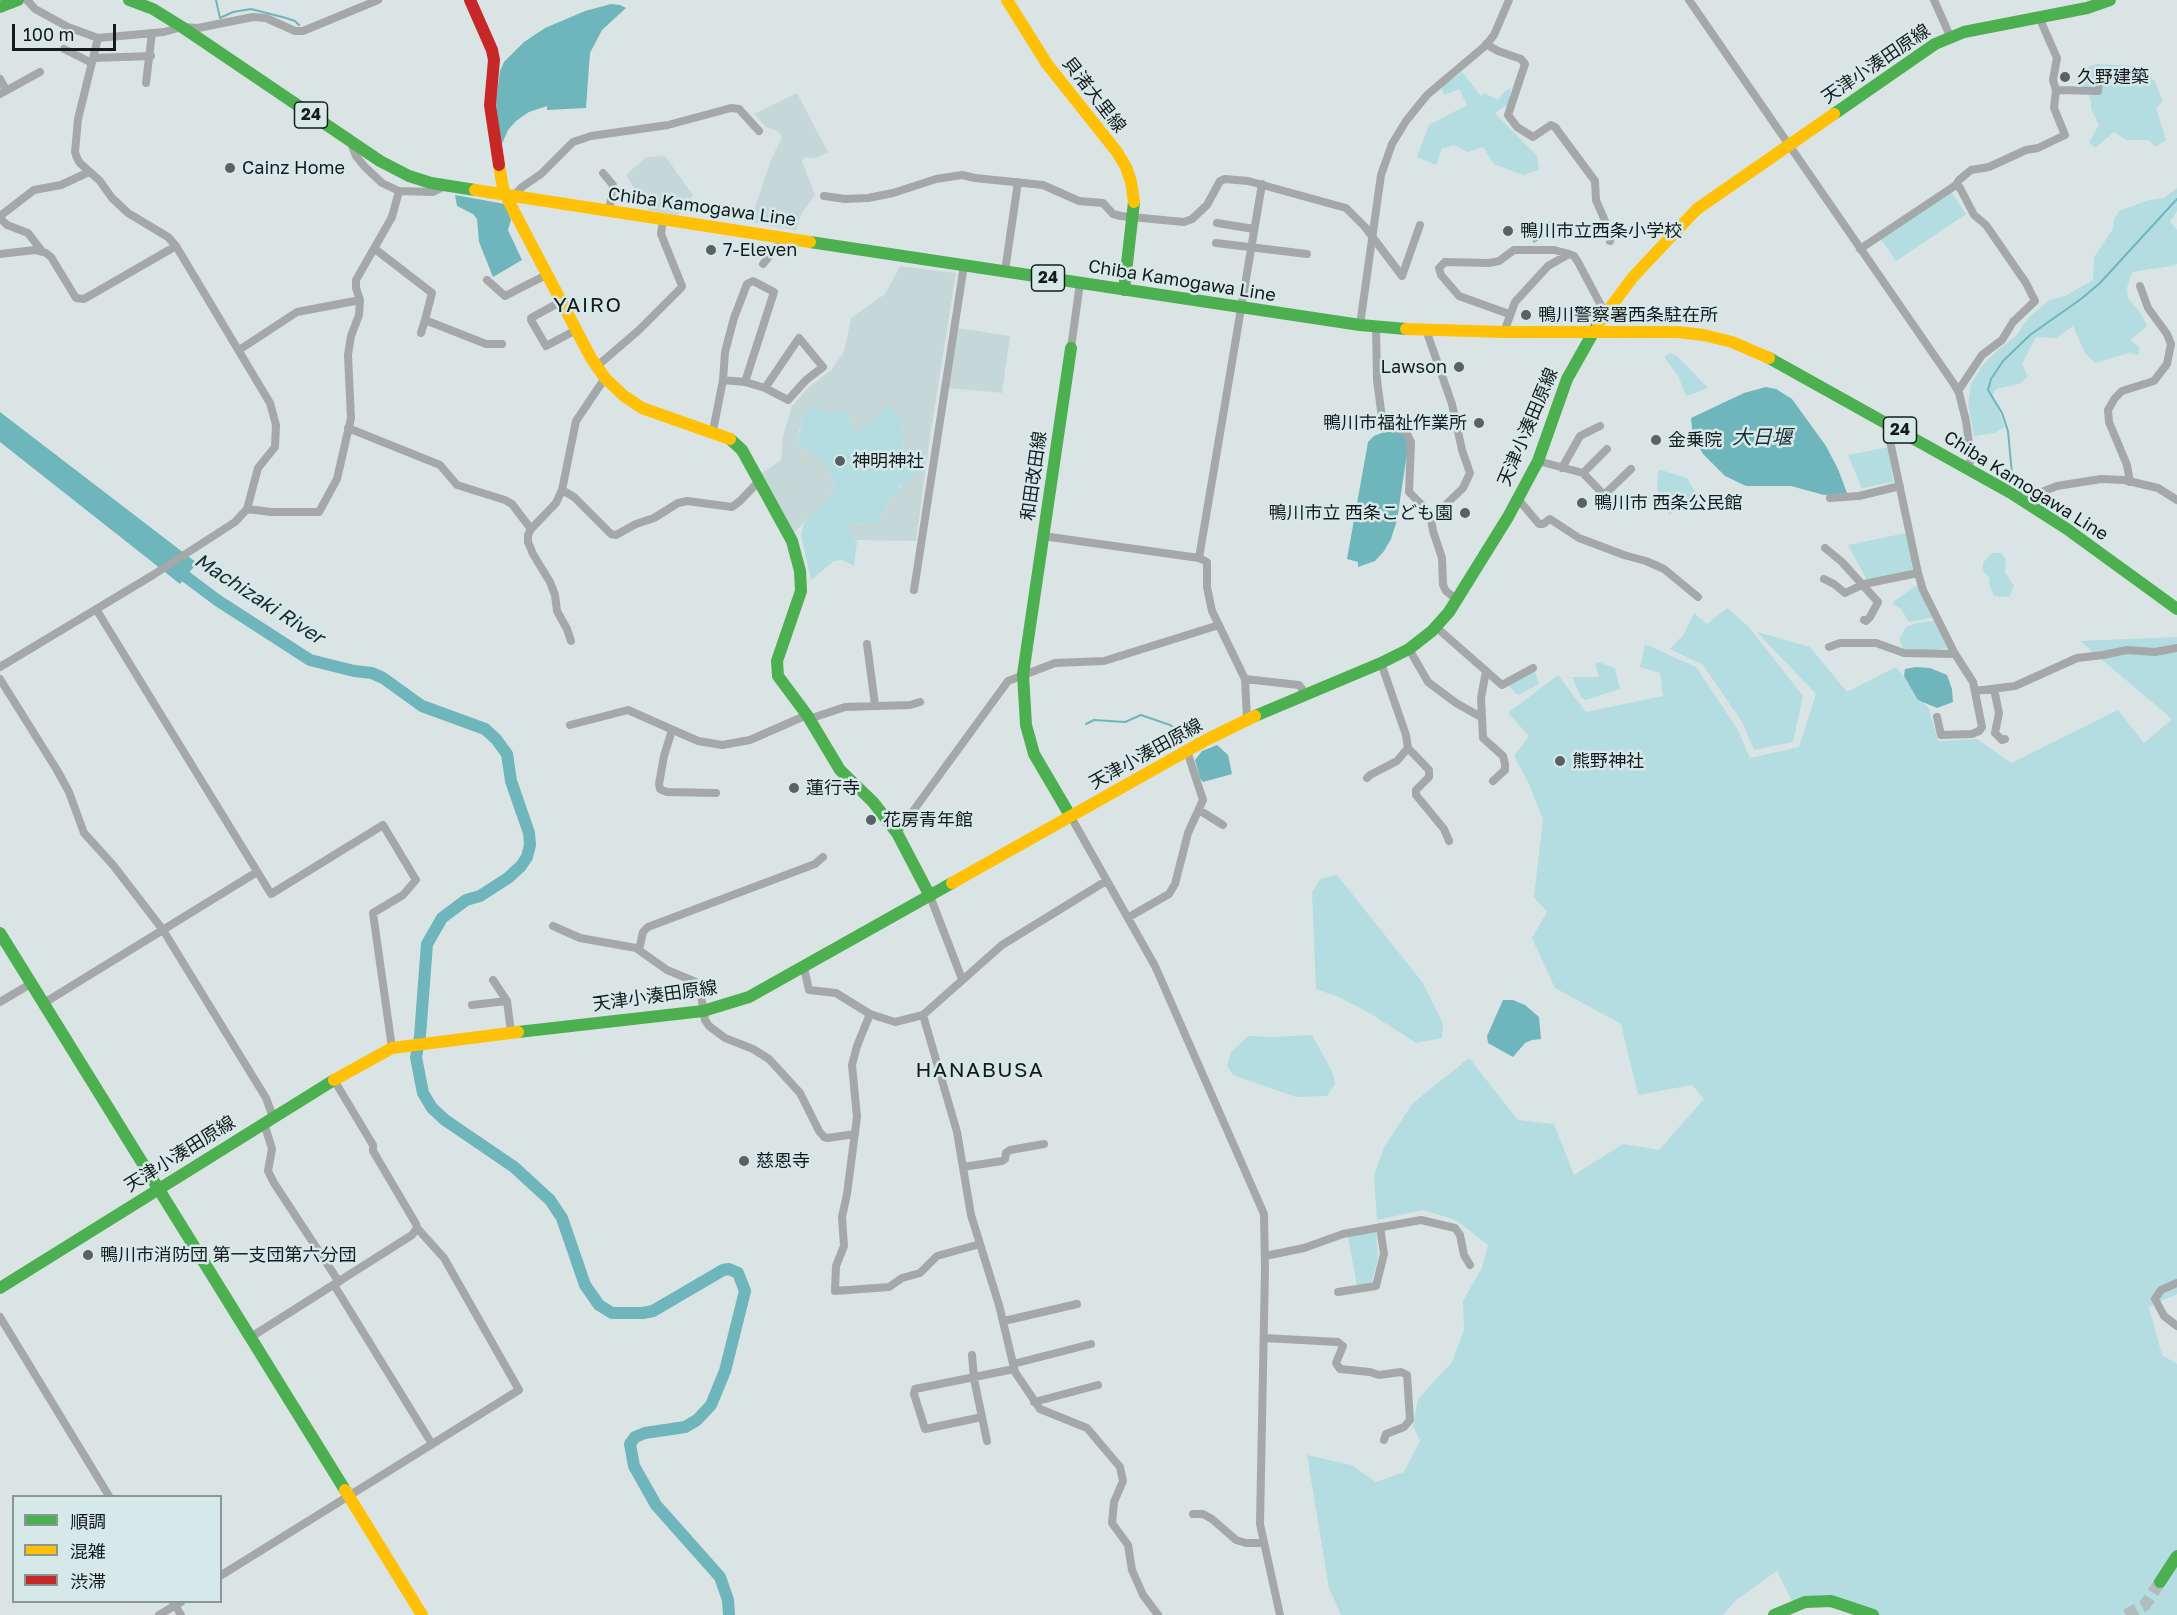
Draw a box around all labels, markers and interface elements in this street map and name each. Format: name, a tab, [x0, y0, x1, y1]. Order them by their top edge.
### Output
scale bar	[15, 12, 118, 50]
street label: 天津小湊田原線	[1818, 20, 1934, 108]
text: 100 m	[23, 23, 74, 45]
street label: 貝渚大里線	[1058, 53, 1130, 137]
place label: 久野建築	[2077, 66, 2149, 88]
marker: 久野建築	[2058, 70, 2072, 84]
road number: 24	[294, 102, 328, 128]
place label: Cainz Home	[242, 157, 345, 179]
marker: Cainz Home	[223, 161, 237, 175]
street label: Chiba Kamogawa Line	[607, 183, 797, 231]
place label: 鴨川市立西条小学校	[1520, 220, 1682, 242]
marker: 鴨川市立西条小学校	[1501, 224, 1515, 238]
place label: 7-Eleven	[723, 239, 797, 261]
marker: 7-Eleven	[704, 243, 718, 257]
street label: Chiba Kamogawa Line	[1087, 256, 1277, 306]
road number: 24	[1032, 265, 1064, 291]
district label: YAIRO	[553, 292, 623, 318]
place label: 鴨川警察署西条駐在所	[1538, 304, 1718, 326]
marker: 鴨川警察署西条駐在所	[1519, 308, 1533, 322]
place label: Lawson	[1381, 356, 1447, 378]
marker: Lawson	[1452, 360, 1466, 374]
street label: 天津小湊田原線	[1493, 365, 1563, 489]
place label: 鴨川市福祉作業所	[1323, 412, 1467, 434]
marker: 鴨川市福祉作業所	[1472, 416, 1486, 430]
road number: 24	[1884, 417, 1916, 443]
water label: 大日堰	[1732, 426, 1792, 450]
street label: Chiba Kamogawa Line	[1940, 427, 2112, 545]
place label: 金乗院	[1668, 429, 1722, 451]
street label: 和田改田線	[1017, 430, 1051, 522]
marker: 金乗院	[1649, 433, 1663, 447]
place label: 神明神社	[852, 450, 924, 472]
marker: 神明神社	[833, 454, 847, 468]
place label: 鴨川市 西条公民館	[1594, 492, 1742, 514]
marker: 鴨川市 西条公民館	[1575, 496, 1589, 510]
place label: 鴨川市立 西条こども園	[1269, 502, 1453, 524]
marker: 鴨川市立 西条こども園	[1458, 506, 1472, 520]
water label: Machizaki River	[190, 548, 328, 650]
street label: 天津小湊田原線	[1086, 714, 1206, 794]
place label: 熊野神社	[1572, 750, 1644, 772]
marker: 熊野神社	[1553, 754, 1567, 768]
place label: 蓮行寺	[806, 777, 860, 799]
marker: 蓮行寺	[787, 781, 801, 795]
place label: 花房青年館	[883, 809, 973, 831]
marker: 花房青年館	[864, 813, 878, 827]
street label: 天津小湊田原線	[591, 977, 719, 1015]
district label: HANABUSA	[916, 1057, 1044, 1083]
street label: 天津小湊田原線	[121, 1111, 239, 1197]
place label: 慈恩寺	[756, 1150, 810, 1172]
marker: 慈恩寺	[737, 1154, 751, 1168]
place label: 鴨川市消防団 第一支団第六分団	[100, 1244, 356, 1266]
marker: 鴨川市消防団 第一支団第六分団	[81, 1248, 95, 1262]
legend	[12, 1495, 222, 1603]
text: 順調	[70, 1510, 106, 1532]
text: 混雑	[70, 1540, 106, 1562]
text: 渋滞	[70, 1570, 106, 1592]

